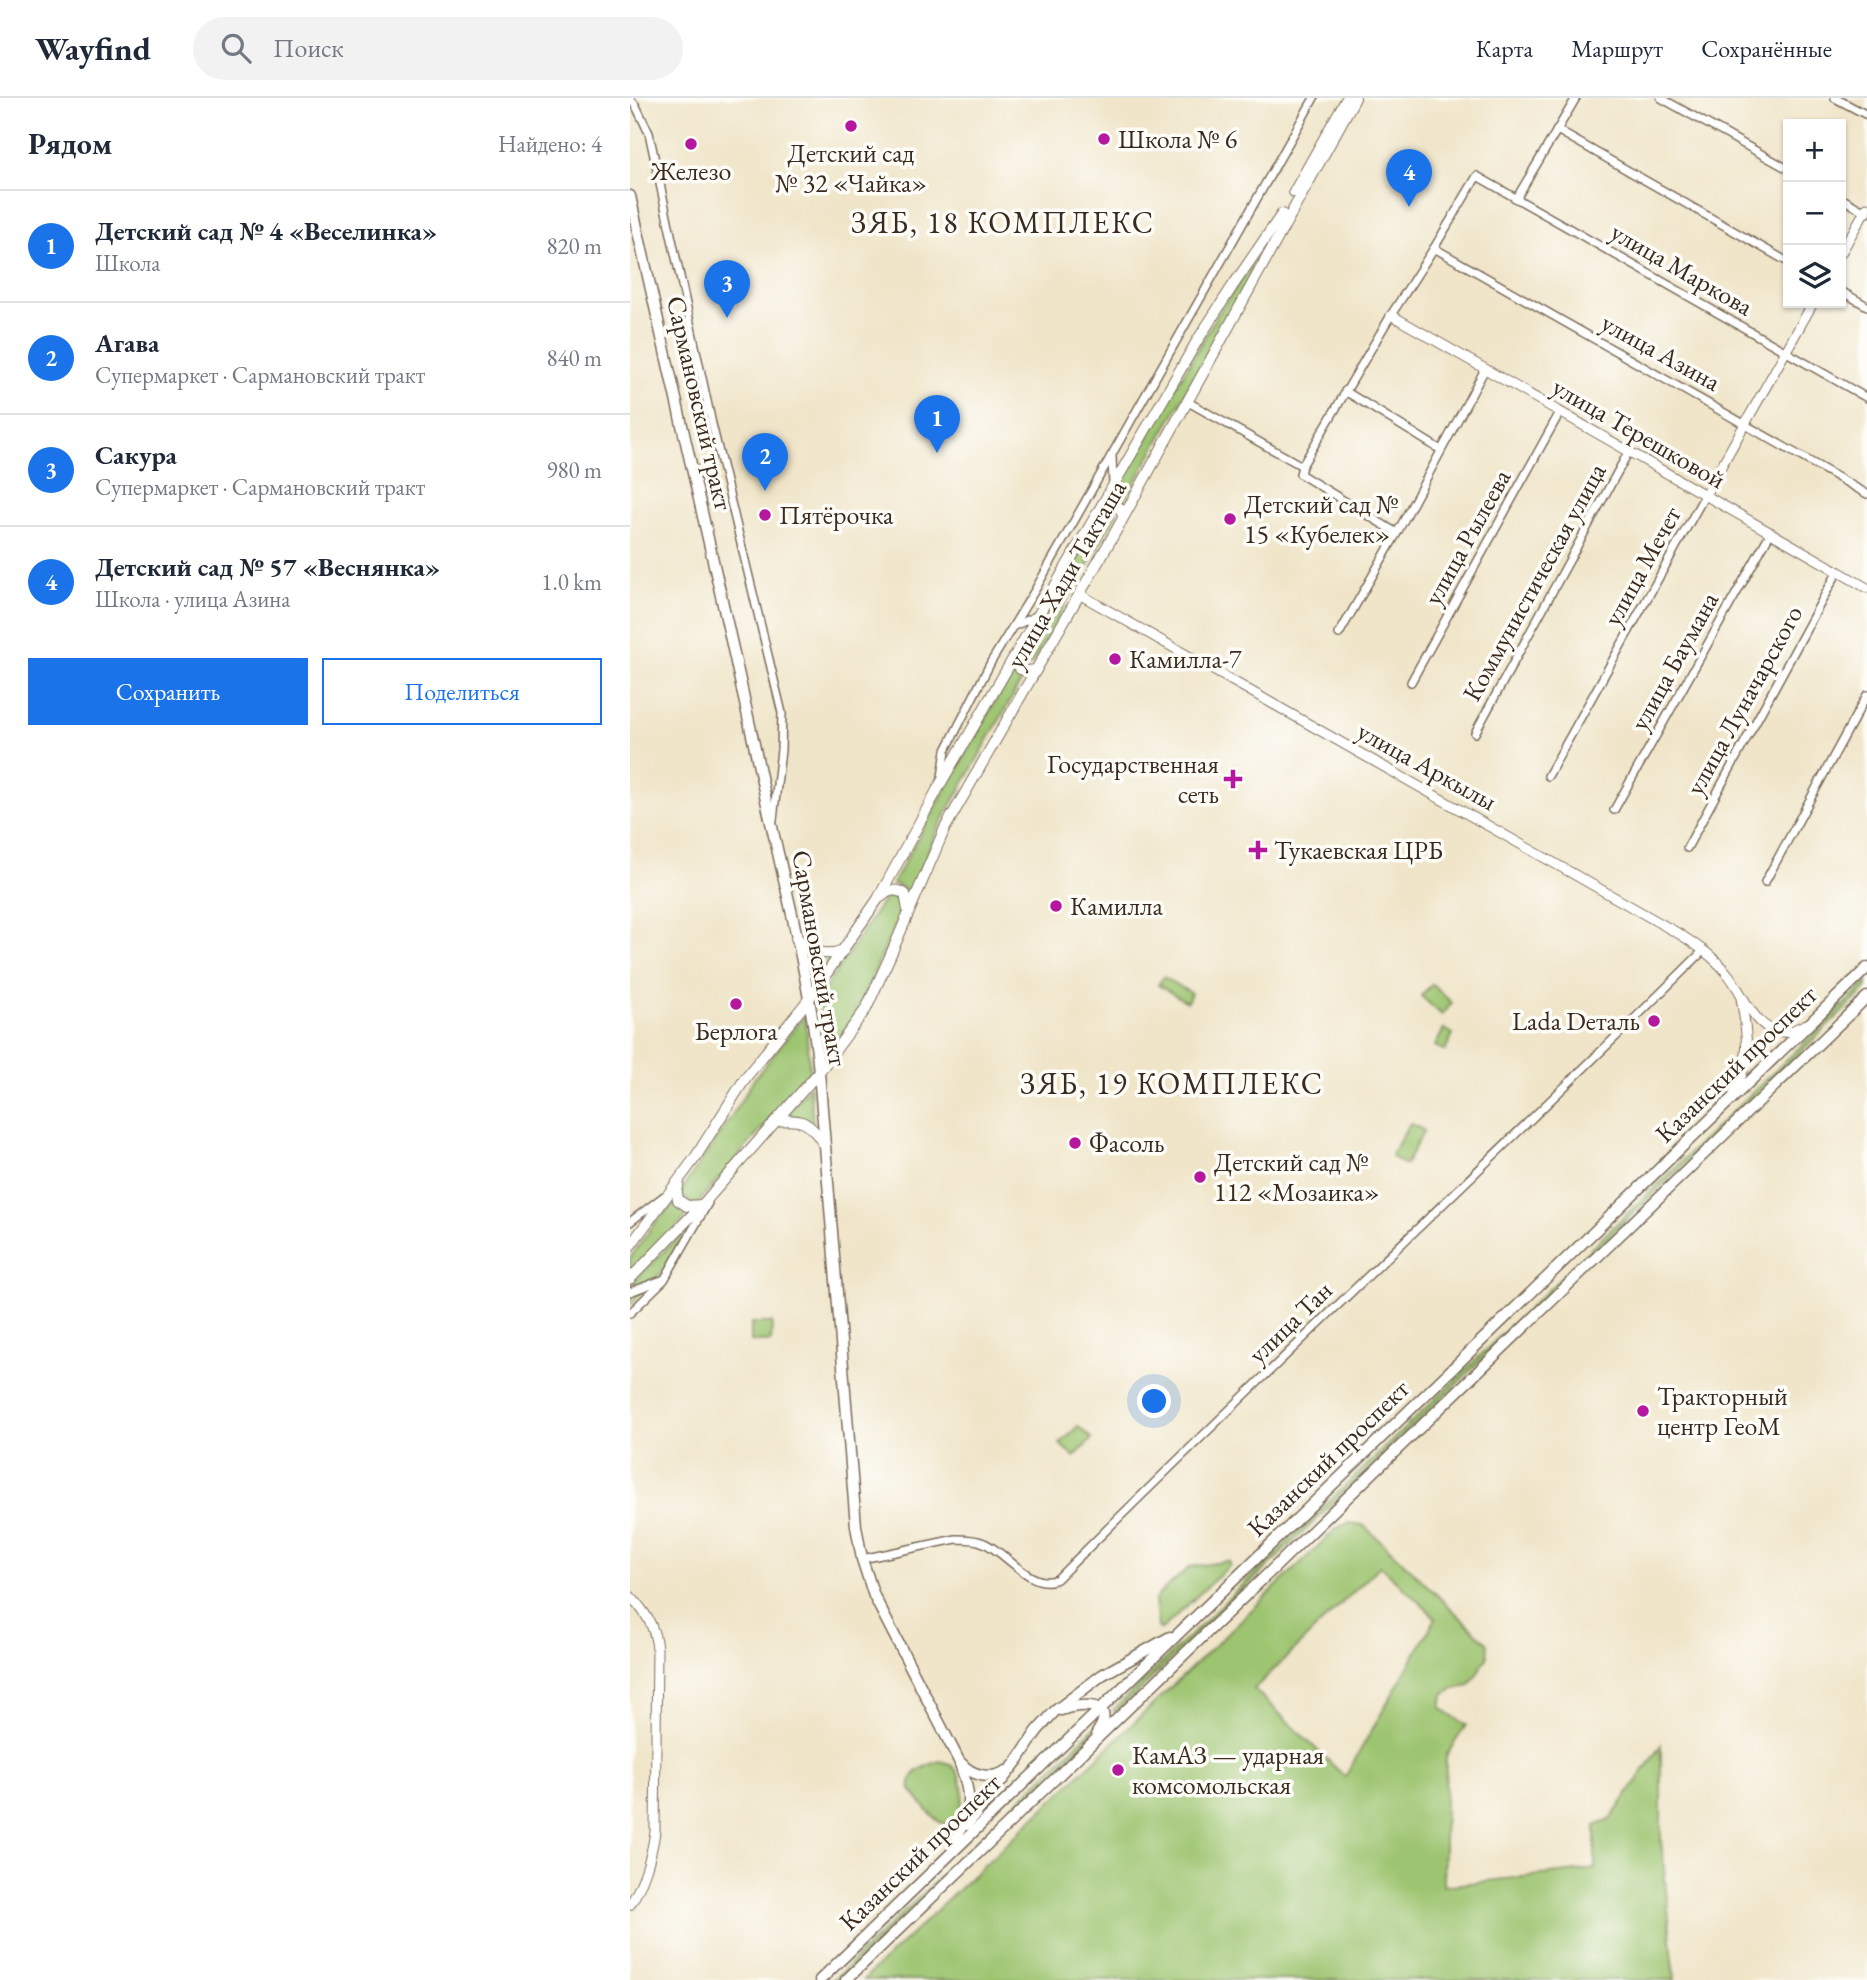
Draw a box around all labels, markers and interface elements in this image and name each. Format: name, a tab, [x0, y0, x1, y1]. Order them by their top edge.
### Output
search box	[193, 17, 683, 80]
text: Wayfind	[35, 27, 151, 70]
icon: search	[217, 29, 255, 67]
text: Поиск	[273, 31, 344, 65]
text: Карта	[1476, 33, 1533, 64]
text: Маршрут	[1571, 33, 1663, 64]
text: Сохранённые	[1701, 33, 1832, 64]
marker: Детский сад № 32 «Чайка»	[843, 118, 859, 134]
map controls	[1783, 119, 1846, 308]
button: +	[1783, 119, 1846, 182]
place label: Школа № 6	[1118, 122, 1237, 156]
text: Рядом	[28, 124, 112, 163]
text: Найдено: 4	[498, 129, 602, 159]
marker: Школа № 6	[1096, 131, 1112, 147]
marker: Железо	[683, 136, 699, 152]
place label: Детский сад № 32 «Чайка»	[775, 136, 927, 200]
pin: 4	[1386, 149, 1432, 207]
place label: Железо	[650, 154, 731, 188]
button: −	[1783, 182, 1846, 245]
district label: ЗЯБ, 18 КОМПЛЕКС	[851, 203, 1155, 242]
text: Детский сад № 4 «Веселинка»	[95, 214, 437, 248]
street label: улица Маркова	[1605, 215, 1760, 324]
text: 1	[45, 231, 57, 261]
text: 820 m	[546, 231, 602, 261]
button: layers	[1783, 245, 1846, 308]
text: Школа	[95, 248, 160, 278]
pin: 3	[704, 260, 750, 318]
street label: Сармановский тракт	[659, 293, 741, 514]
street label: улица Азина	[1595, 305, 1727, 399]
text: Агава	[95, 326, 159, 360]
text: 2	[45, 343, 57, 373]
text: 840 m	[546, 343, 602, 373]
text: Супермаркет · Сармановский тракт	[95, 360, 425, 390]
street label: улица Терешковой	[1546, 370, 1732, 497]
pin: 1	[914, 395, 960, 453]
pin: 2	[742, 433, 788, 491]
text: Сакура	[95, 438, 177, 472]
text: 3	[45, 455, 57, 485]
text: 980 m	[546, 455, 602, 485]
street label: Коммунистическая улица	[1454, 456, 1614, 707]
street label: улица Рылеева	[1416, 463, 1519, 611]
text: Супермаркет · Сармановский тракт	[95, 472, 425, 502]
street label: улица Хади Такташа	[998, 473, 1134, 674]
place label: Детский сад № 15 «Кубелек»	[1244, 487, 1399, 551]
place label: Пятёрочка	[779, 498, 894, 532]
street label: улица Мечет	[1595, 500, 1689, 632]
marker: Пятёрочка	[757, 507, 773, 523]
marker: Детский сад № 15 «Кубелек»	[1222, 511, 1238, 527]
text: Детский сад № 57 «Веснянка»	[95, 550, 440, 584]
text: 4	[45, 567, 57, 597]
text: 1.0 km	[541, 567, 602, 597]
text: Школа · улица Азина	[95, 584, 290, 614]
street label: улица Баумана	[1622, 585, 1726, 736]
street label: улица Луначарского	[1678, 599, 1810, 801]
place label: Камилла-7	[1129, 642, 1242, 676]
marker: Камилла-7	[1107, 651, 1123, 667]
button: Сохранить	[28, 658, 308, 725]
button: Поделиться	[322, 658, 602, 725]
street label: улица Аркылы	[1351, 714, 1503, 818]
place label: Государственная сеть	[1047, 747, 1219, 811]
marker: Государственная сеть	[1225, 771, 1241, 787]
place label: Тукаевская ЦРБ	[1274, 833, 1443, 867]
marker: Тукаевская ЦРБ	[1248, 840, 1268, 860]
street label: Сармановский тракт	[784, 847, 856, 1069]
place label: Камилла	[1070, 889, 1164, 923]
marker: Камилла	[1048, 898, 1064, 914]
street label: Казанский проспект	[1648, 978, 1824, 1150]
marker: Берлога	[728, 996, 744, 1012]
place label: Lada Dеталь	[1512, 1004, 1640, 1038]
marker: Lada Dеталь	[1646, 1013, 1662, 1029]
place label: Берлога	[694, 1014, 778, 1048]
district label: ЗЯБ, 19 КОМПЛЕКС	[1020, 1064, 1324, 1103]
place label: Фасоль	[1089, 1126, 1165, 1160]
marker: Фасоль	[1067, 1135, 1083, 1151]
place label: Детский сад № 112 «Мозаика»	[1214, 1145, 1379, 1209]
marker: Детский сад № 112 «Мозаика»	[1192, 1169, 1208, 1185]
street label: улица Тан	[1241, 1273, 1339, 1371]
street label: Казанский проспект	[1240, 1372, 1416, 1544]
place label: Тракторный центр ГеоМ	[1657, 1379, 1788, 1443]
your location	[1137, 1384, 1171, 1418]
marker: Тракторный центр ГеоМ	[1635, 1403, 1651, 1419]
place label: КамАЗ — ударная комсомольская	[1132, 1738, 1324, 1802]
marker: КамАЗ — ударная комсомольская	[1110, 1762, 1126, 1778]
street label: Казанский проспект	[832, 1766, 1008, 1938]

